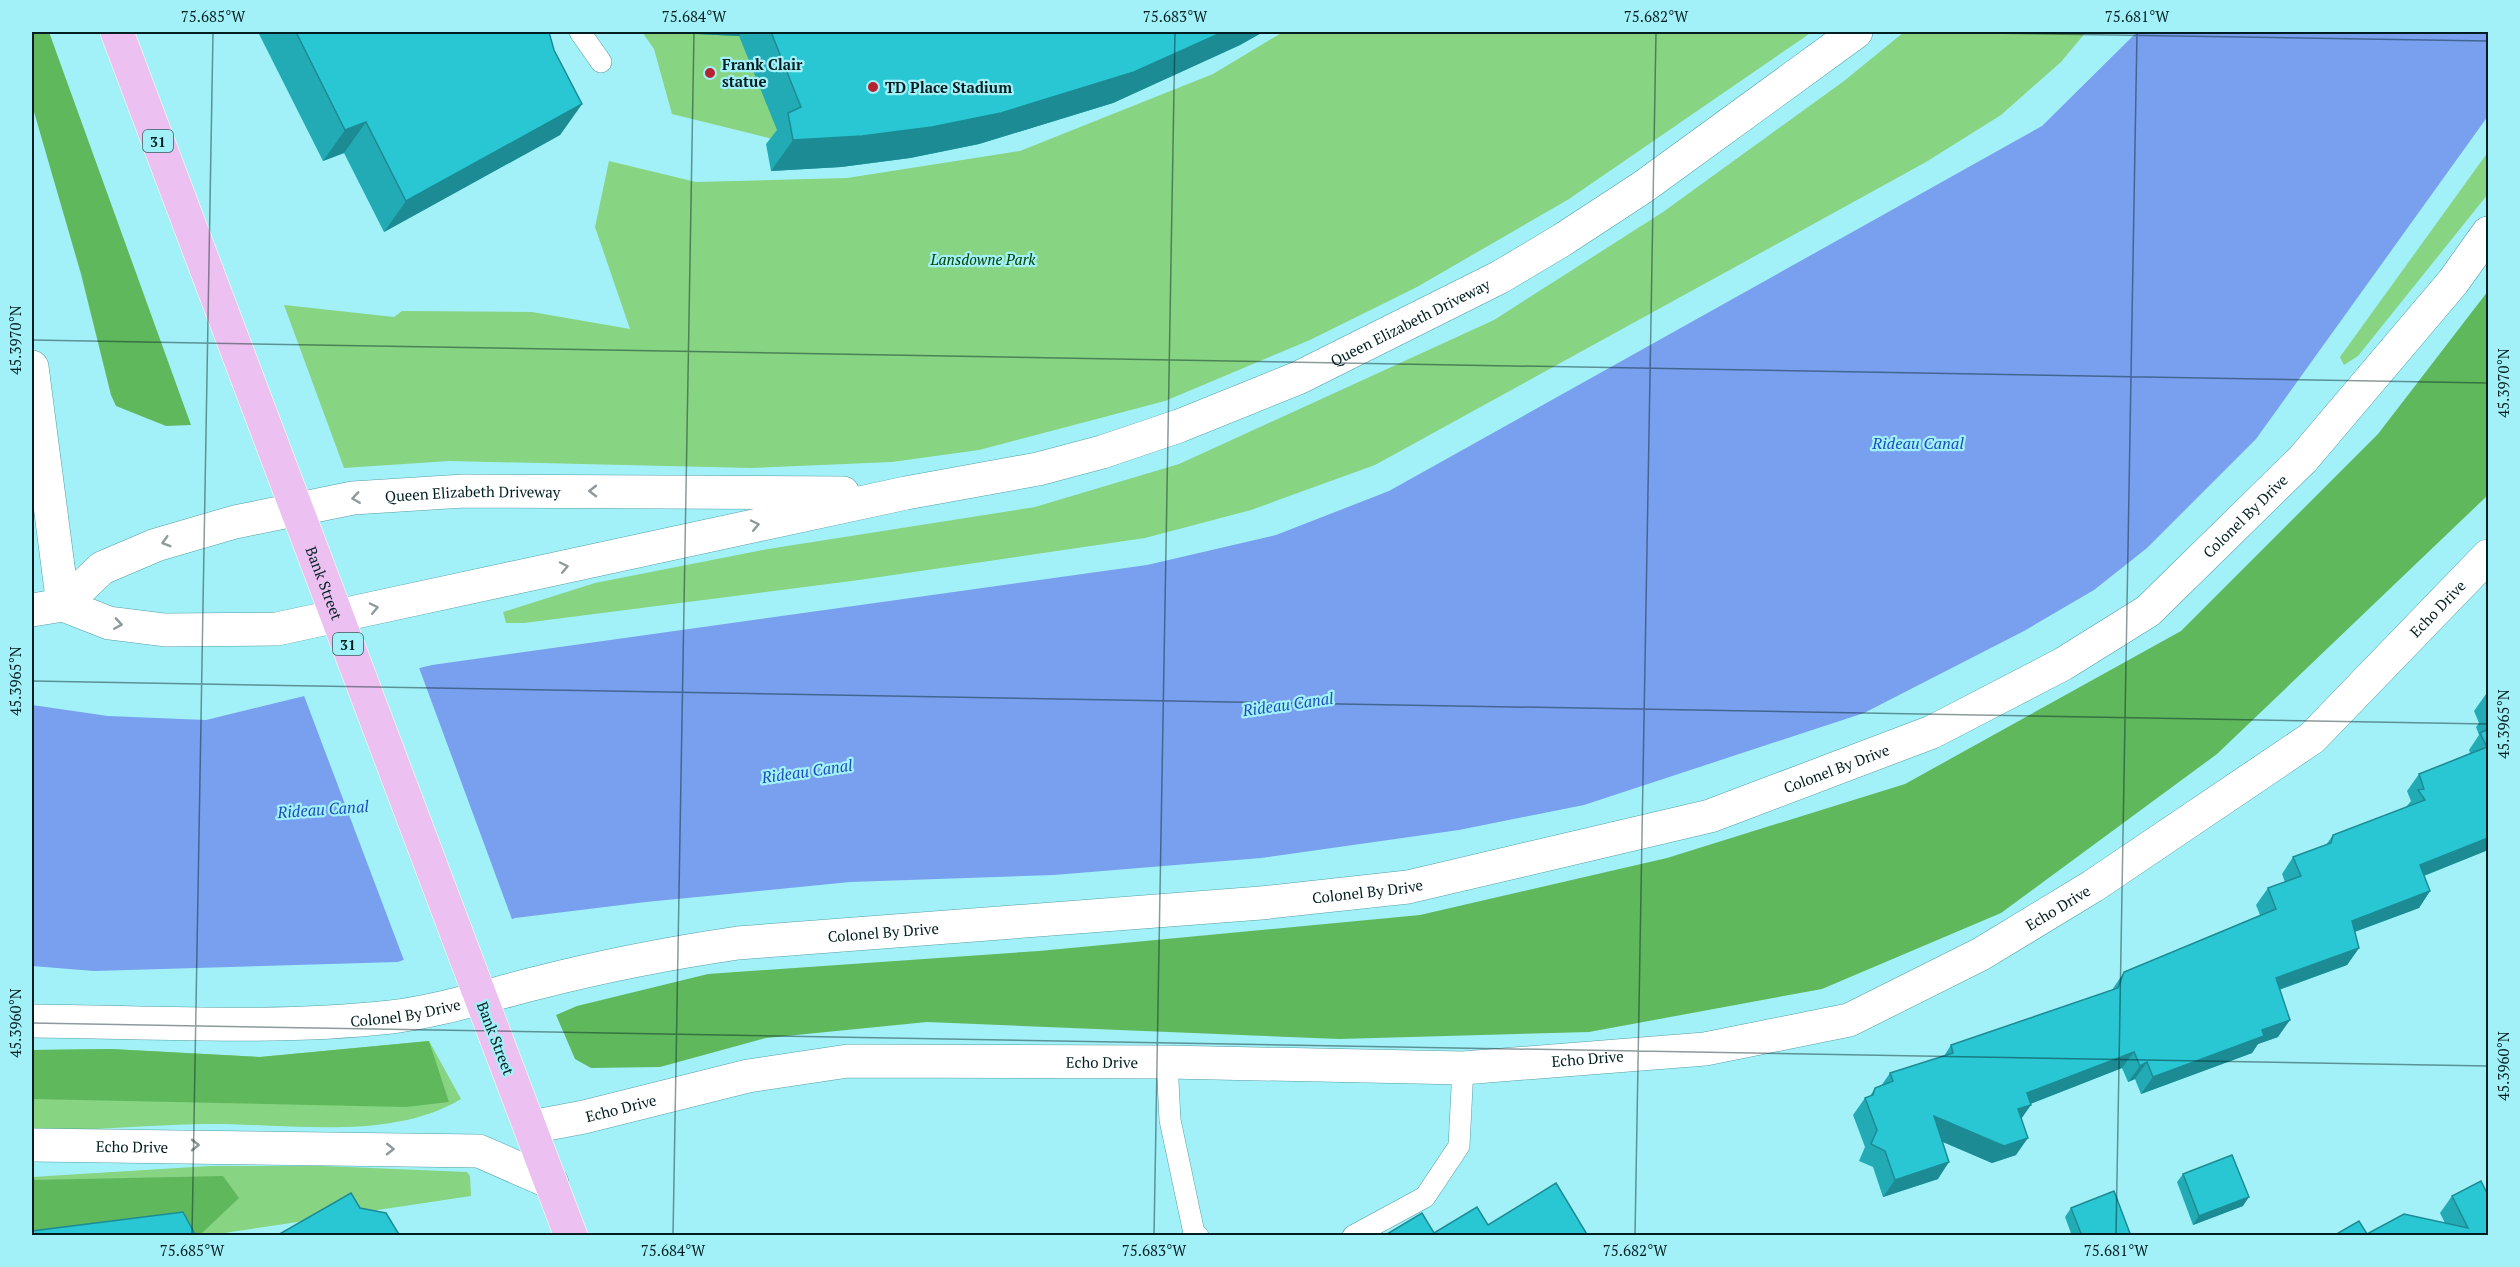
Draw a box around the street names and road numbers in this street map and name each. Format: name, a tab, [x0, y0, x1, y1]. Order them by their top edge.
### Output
road number: 31	[143, 130, 173, 152]
street label: Queen Elizabeth Driveway	[1327, 274, 1493, 370]
street label: Colonel By Drive	[2198, 470, 2292, 562]
street label: Queen Elizabeth Driveway	[384, 481, 561, 506]
street label: Bank Street	[302, 543, 348, 623]
street label: Echo Drive	[2405, 575, 2470, 641]
road number: 31	[333, 633, 363, 655]
street label: Colonel By Drive	[1781, 739, 1892, 797]
street label: Colonel By Drive	[1311, 874, 1425, 907]
street label: Echo Drive	[2022, 880, 2094, 935]
street label: Colonel By Drive	[827, 918, 940, 946]
street label: Colonel By Drive	[349, 994, 462, 1031]
street label: Bank Street	[473, 998, 519, 1078]
street label: Echo Drive	[1551, 1045, 1624, 1071]
street label: Echo Drive	[1066, 1052, 1138, 1072]
street label: Echo Drive	[583, 1089, 658, 1126]
street label: Echo Drive	[96, 1136, 168, 1157]

